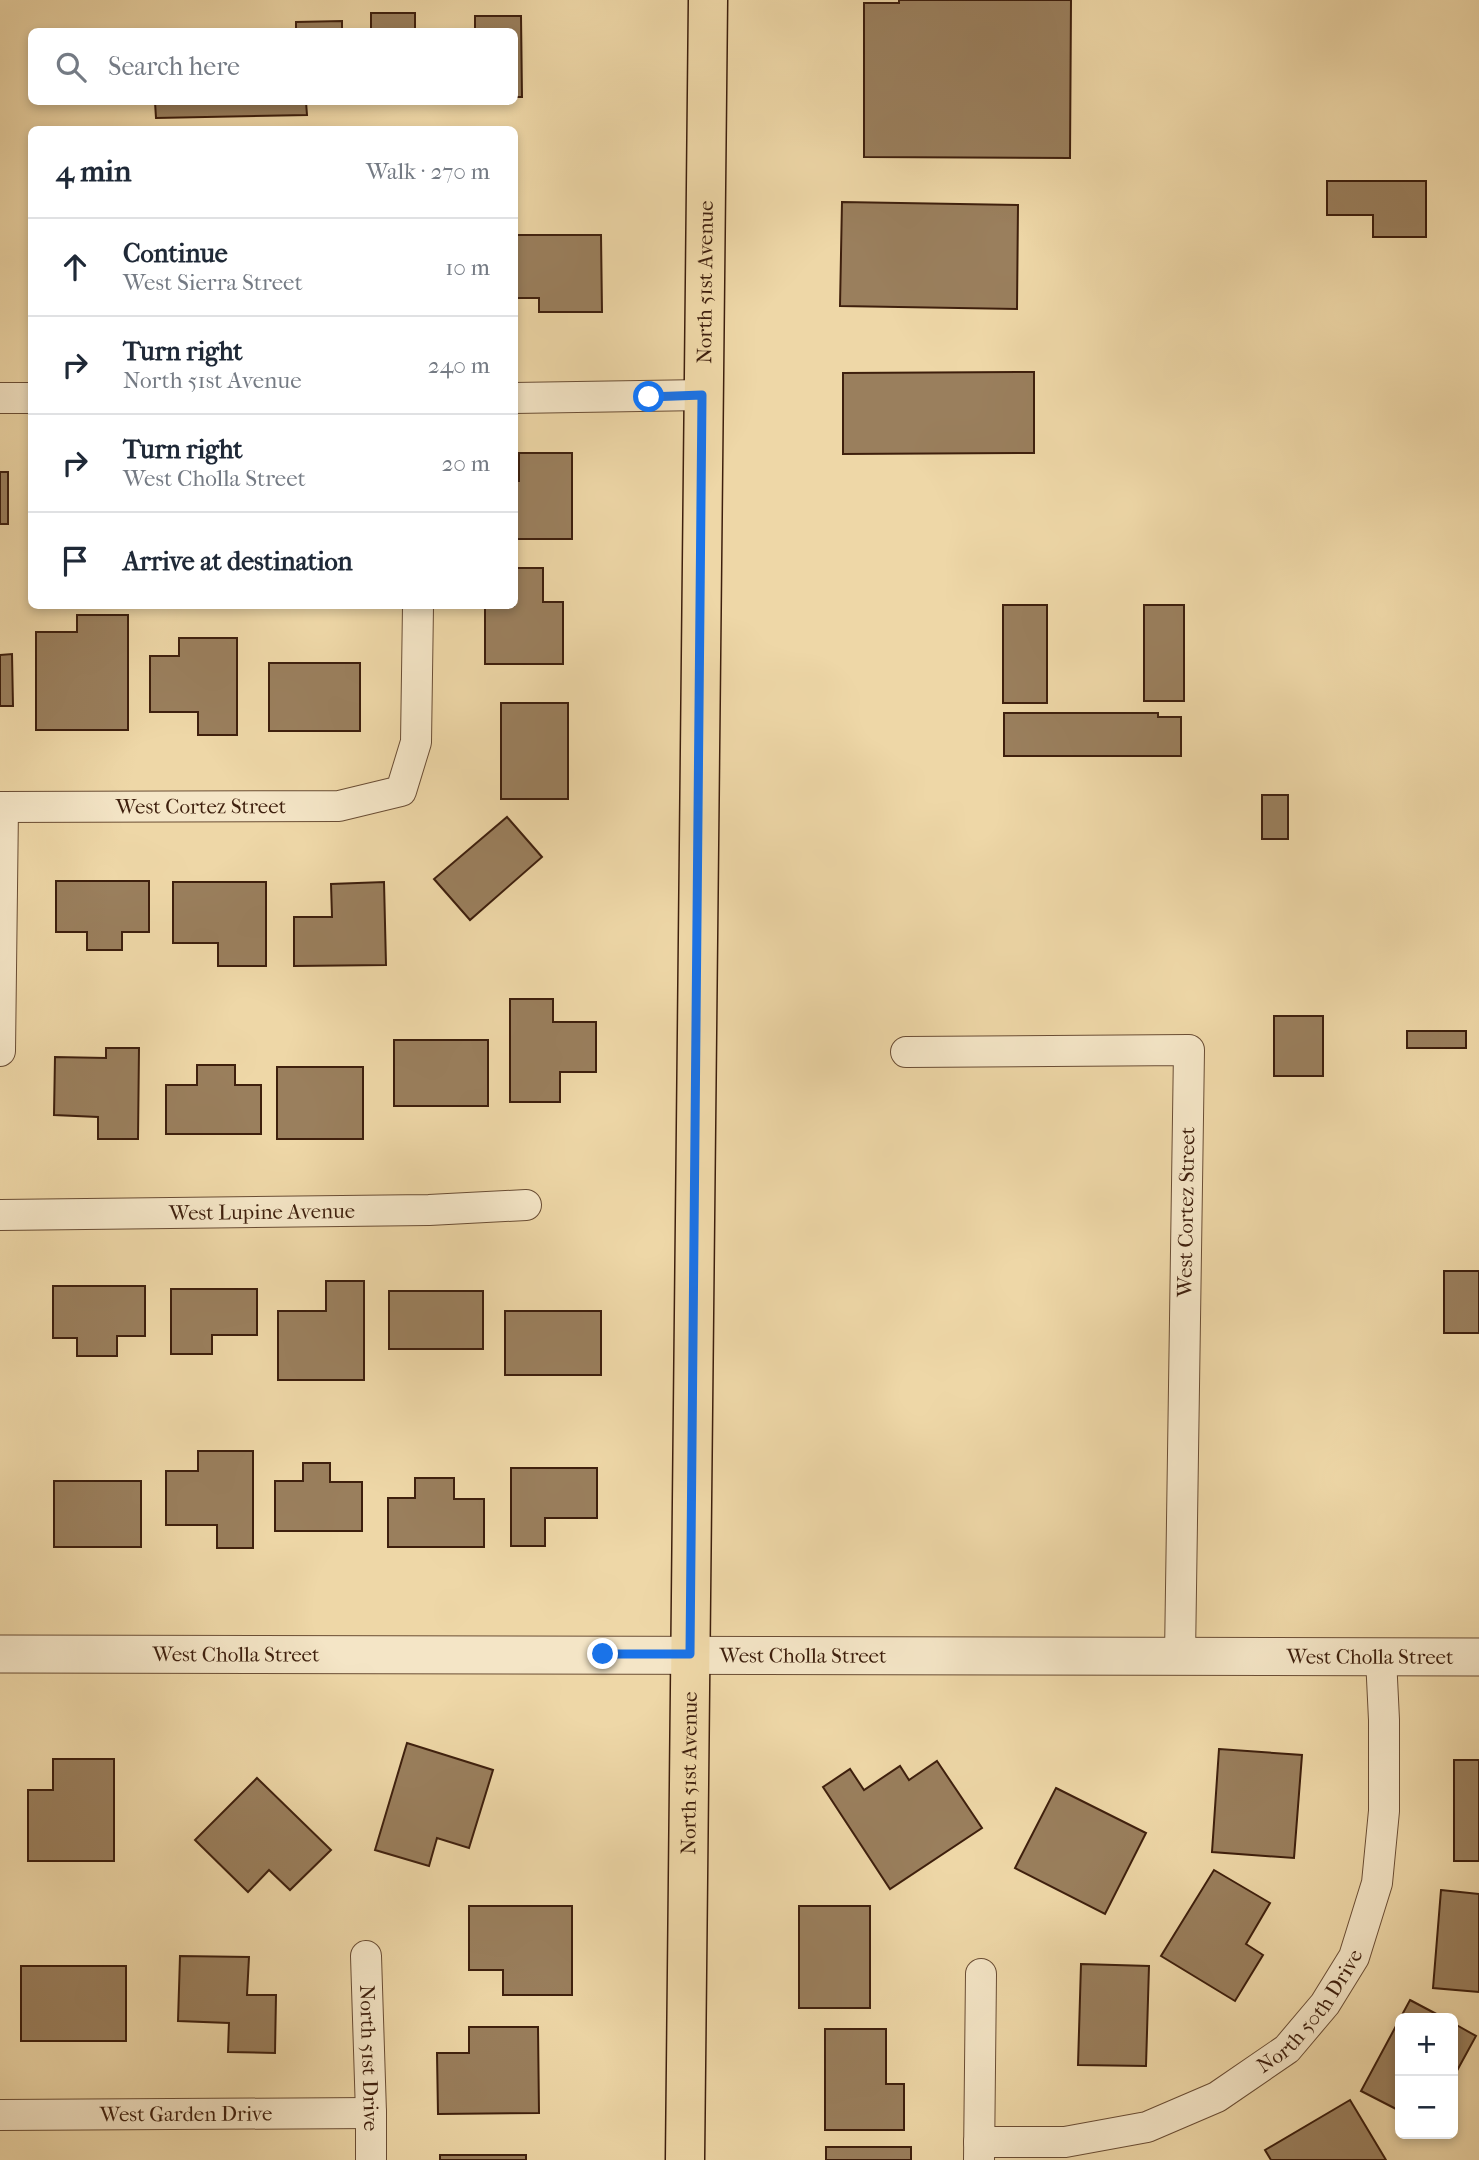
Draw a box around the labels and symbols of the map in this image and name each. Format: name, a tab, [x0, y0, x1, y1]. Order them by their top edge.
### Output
street label: North 51st Avenue	[692, 200, 718, 364]
route start	[633, 381, 664, 412]
street label: West Cortez Street	[115, 794, 287, 819]
street label: West Cortez Street	[1172, 1126, 1199, 1298]
street label: West Lupine Avenue	[168, 1199, 355, 1225]
route end	[587, 1638, 618, 1669]
street label: West Cholla Street	[151, 1642, 320, 1667]
street label: West Cholla Street	[718, 1643, 887, 1668]
street label: West Cholla Street	[1285, 1645, 1454, 1669]
street label: North 51st Avenue	[676, 1691, 702, 1855]
street label: North 50th Drive	[1252, 1947, 1367, 2078]
street label: North 51st Drive	[355, 1984, 383, 2131]
street label: West Garden Drive	[99, 2102, 272, 2126]

